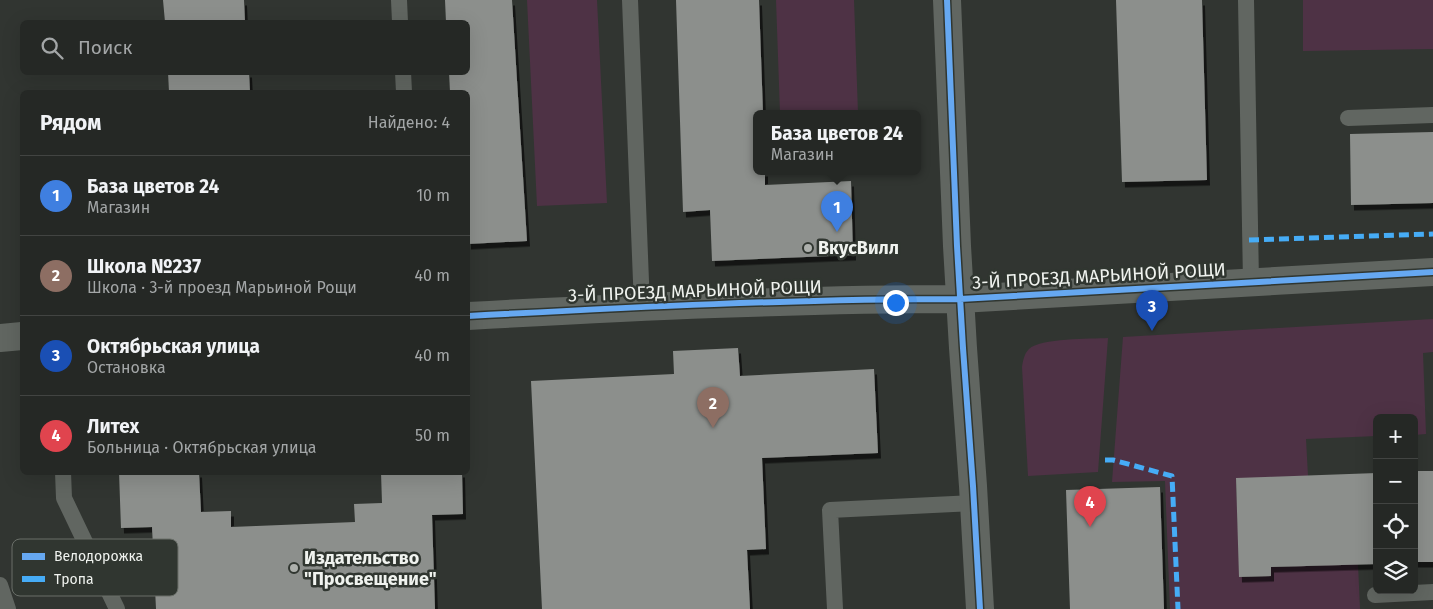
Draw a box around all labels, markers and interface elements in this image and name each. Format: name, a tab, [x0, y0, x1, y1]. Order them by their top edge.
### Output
search box	[20, 20, 470, 75]
icon: search	[38, 34, 66, 62]
text: Поиск	[78, 36, 132, 59]
text: Рядом	[40, 110, 101, 136]
popup	[753, 110, 921, 175]
text: Найдено: 4	[368, 113, 450, 132]
text: База цветов 24	[771, 122, 903, 145]
text: Магазин	[771, 145, 834, 164]
text: База цветов 24	[87, 175, 219, 198]
text: 1	[52, 186, 60, 205]
text: 10 m	[416, 186, 450, 205]
pin: 1	[821, 191, 853, 232]
text: Магазин	[87, 198, 150, 217]
place label: ВкусВилл	[818, 237, 899, 259]
marker: ВкусВилл	[802, 242, 814, 254]
text: Школа №237	[87, 255, 201, 278]
street label: 3-Й ПРОЕЗД МАРЬИНОЙ РОЩИ	[972, 258, 1226, 294]
text: 2	[52, 266, 60, 285]
text: 40 m	[415, 266, 450, 285]
street label: 3-Й ПРОЕЗД МАРЬИНОЙ РОЩИ	[568, 276, 822, 306]
text: Школа · 3-й проезд Марьиной Рощи	[87, 278, 357, 297]
your location	[883, 290, 909, 316]
pin: 3	[1136, 290, 1168, 331]
text: Октябрьская улица	[87, 335, 260, 358]
text: 3	[52, 346, 60, 365]
text: 40 m	[415, 346, 450, 365]
text: Остановка	[87, 358, 166, 377]
pin: 2	[697, 387, 729, 428]
map controls	[1373, 414, 1418, 594]
button: +	[1373, 414, 1418, 459]
text: Литех	[87, 415, 139, 438]
text: 4	[51, 426, 61, 445]
text: 50 m	[415, 426, 450, 445]
text: Больница · Октябрьская улица	[87, 438, 317, 457]
button: −	[1373, 459, 1418, 504]
pin: 4	[1074, 486, 1106, 527]
button: locate	[1373, 504, 1418, 549]
legend	[12, 539, 178, 596]
place label: Издательство "Просвещение"	[304, 547, 437, 590]
text: Велодорожка	[54, 548, 143, 565]
button: layers	[1373, 549, 1418, 594]
marker: Издательство "Просвещение"	[288, 562, 300, 574]
text: Тропа	[54, 571, 94, 588]

